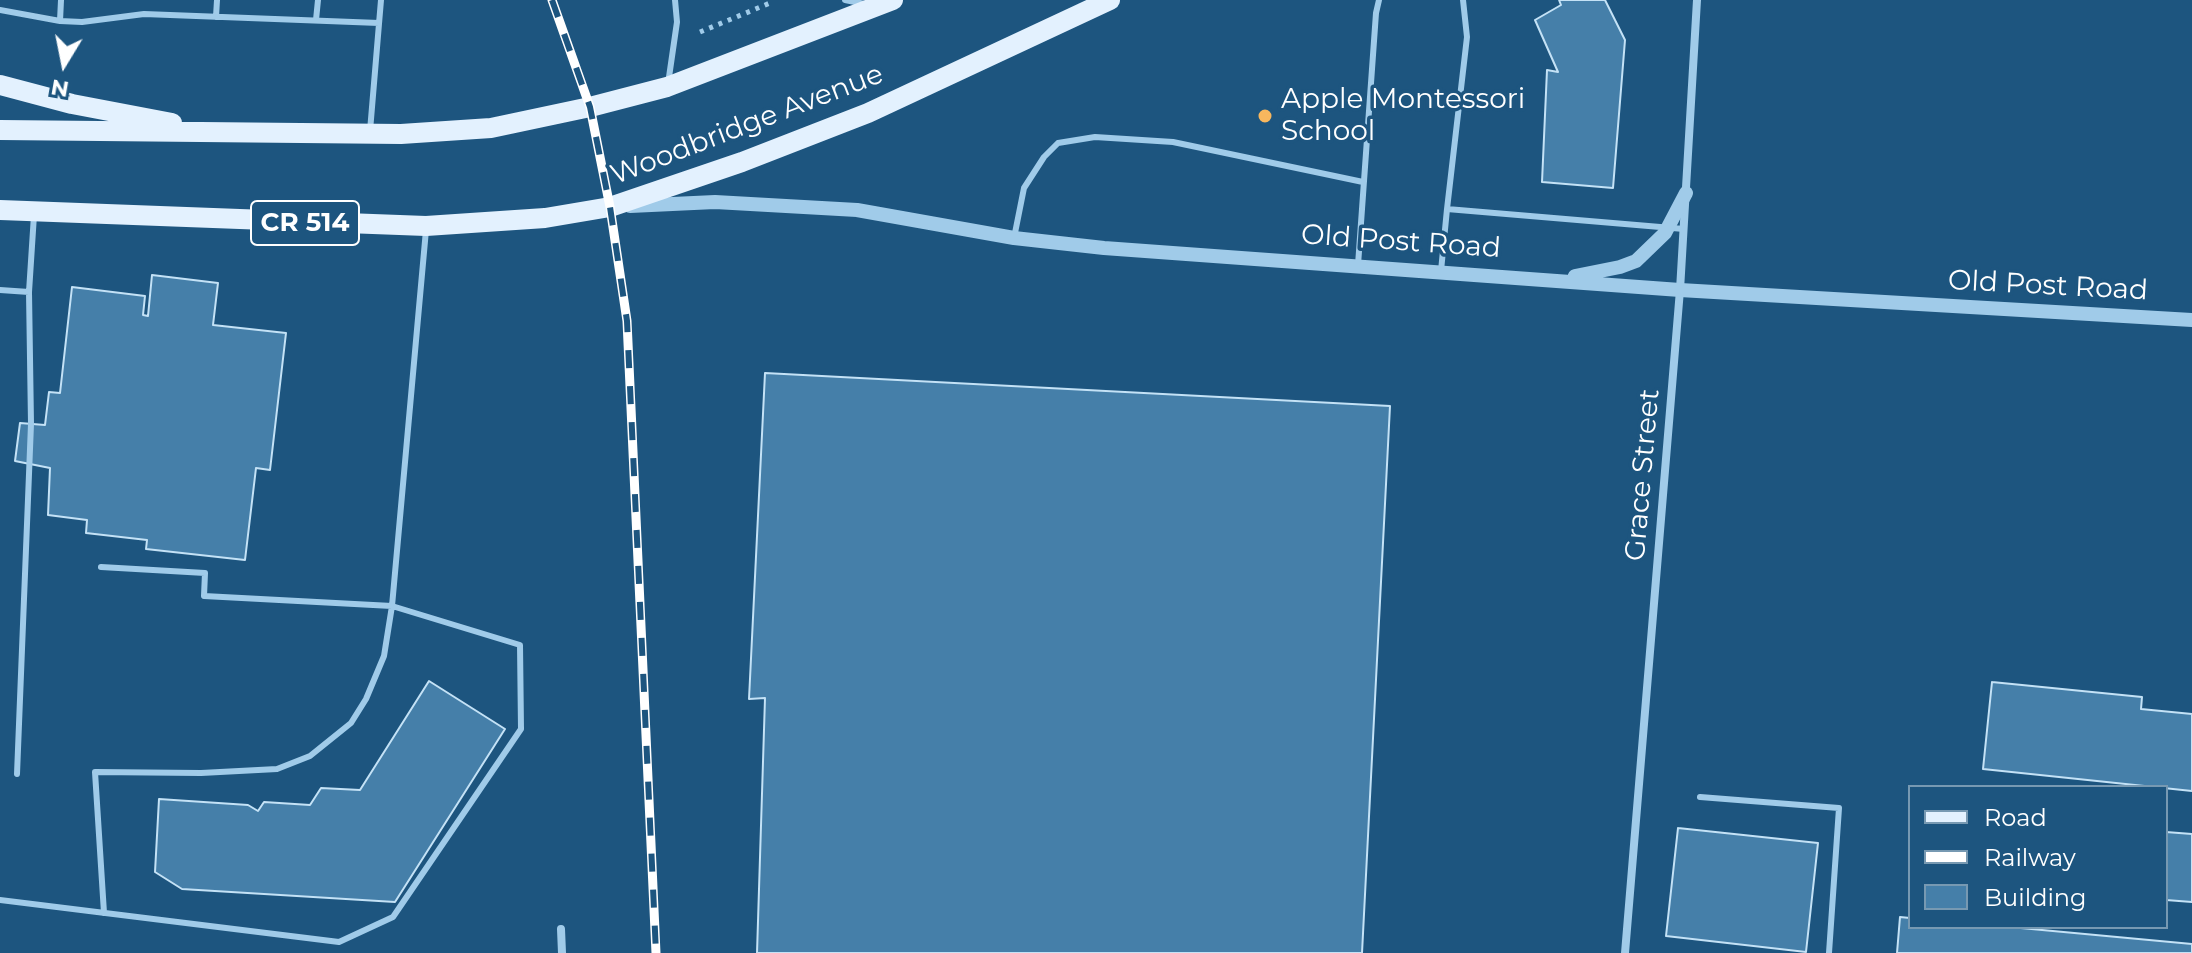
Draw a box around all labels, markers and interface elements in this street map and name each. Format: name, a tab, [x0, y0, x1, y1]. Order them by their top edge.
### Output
north arrow	[24, 24, 104, 104]
street label: Woodbridge Avenue	[606, 57, 888, 193]
text: N	[49, 73, 71, 103]
place label: Apple Montessori School	[1281, 83, 1525, 149]
marker: Apple Montessori School	[1256, 107, 1274, 125]
road number: CR 514	[251, 201, 359, 245]
street label: Old Post Road	[1300, 218, 1502, 266]
street label: Old Post Road	[1947, 264, 2149, 308]
street label: Grace Street	[1619, 388, 1667, 562]
legend	[1908, 785, 2168, 929]
text: Road	[1984, 803, 2047, 832]
text: Railway	[1984, 843, 2076, 872]
text: Building	[1984, 883, 2087, 912]

